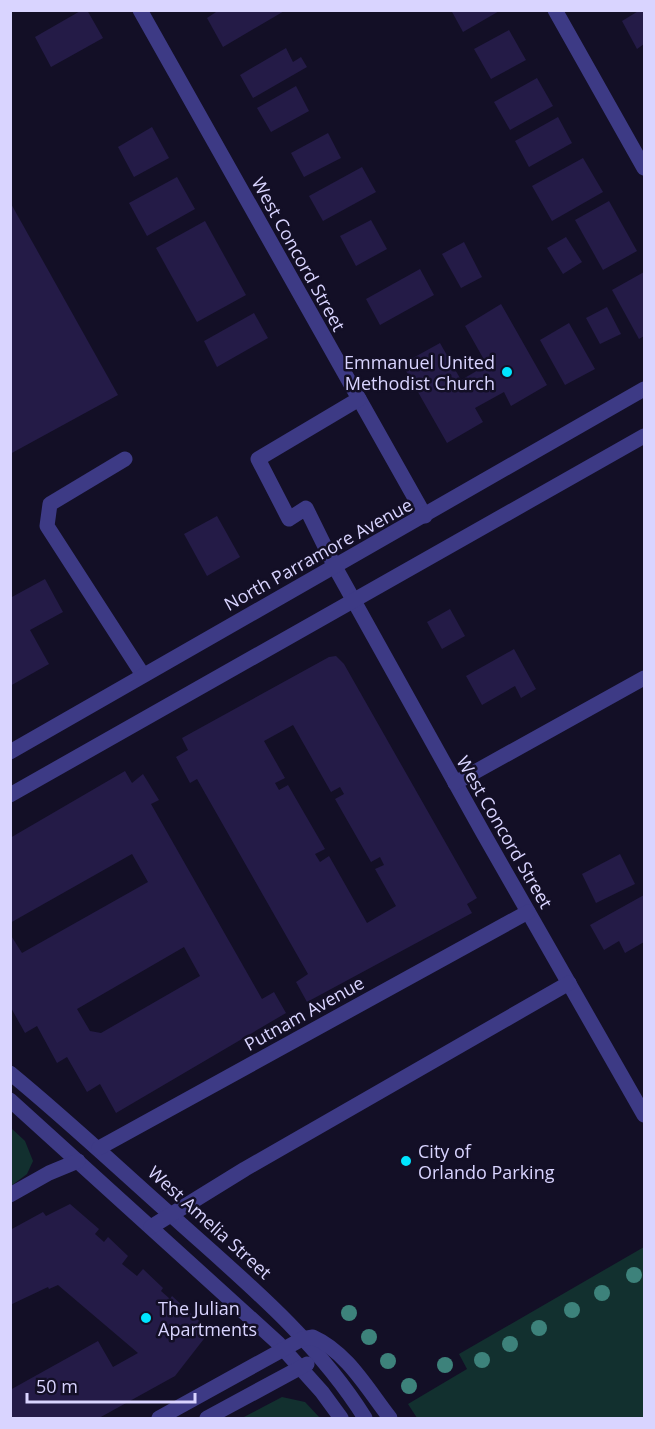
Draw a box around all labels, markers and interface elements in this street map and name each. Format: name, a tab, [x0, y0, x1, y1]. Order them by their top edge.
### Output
street label: West Concord Street	[247, 173, 351, 335]
place label: Emmanuel United Methodist Church	[344, 350, 495, 395]
marker: Emmanuel United Methodist Church	[500, 365, 514, 379]
street label: North Parramore Avenue	[220, 492, 416, 616]
street label: West Concord Street	[452, 751, 558, 913]
street label: Putnam Avenue	[240, 970, 368, 1056]
place label: City of Orlando Parking	[418, 1139, 555, 1184]
marker: City of Orlando Parking	[399, 1154, 413, 1168]
street label: West Amelia Street	[143, 1160, 277, 1284]
place label: The Julian Apartments	[158, 1296, 257, 1341]
marker: The Julian Apartments	[139, 1311, 153, 1325]
scale bar	[27, 1366, 195, 1404]
text: 50 m	[36, 1374, 78, 1398]

